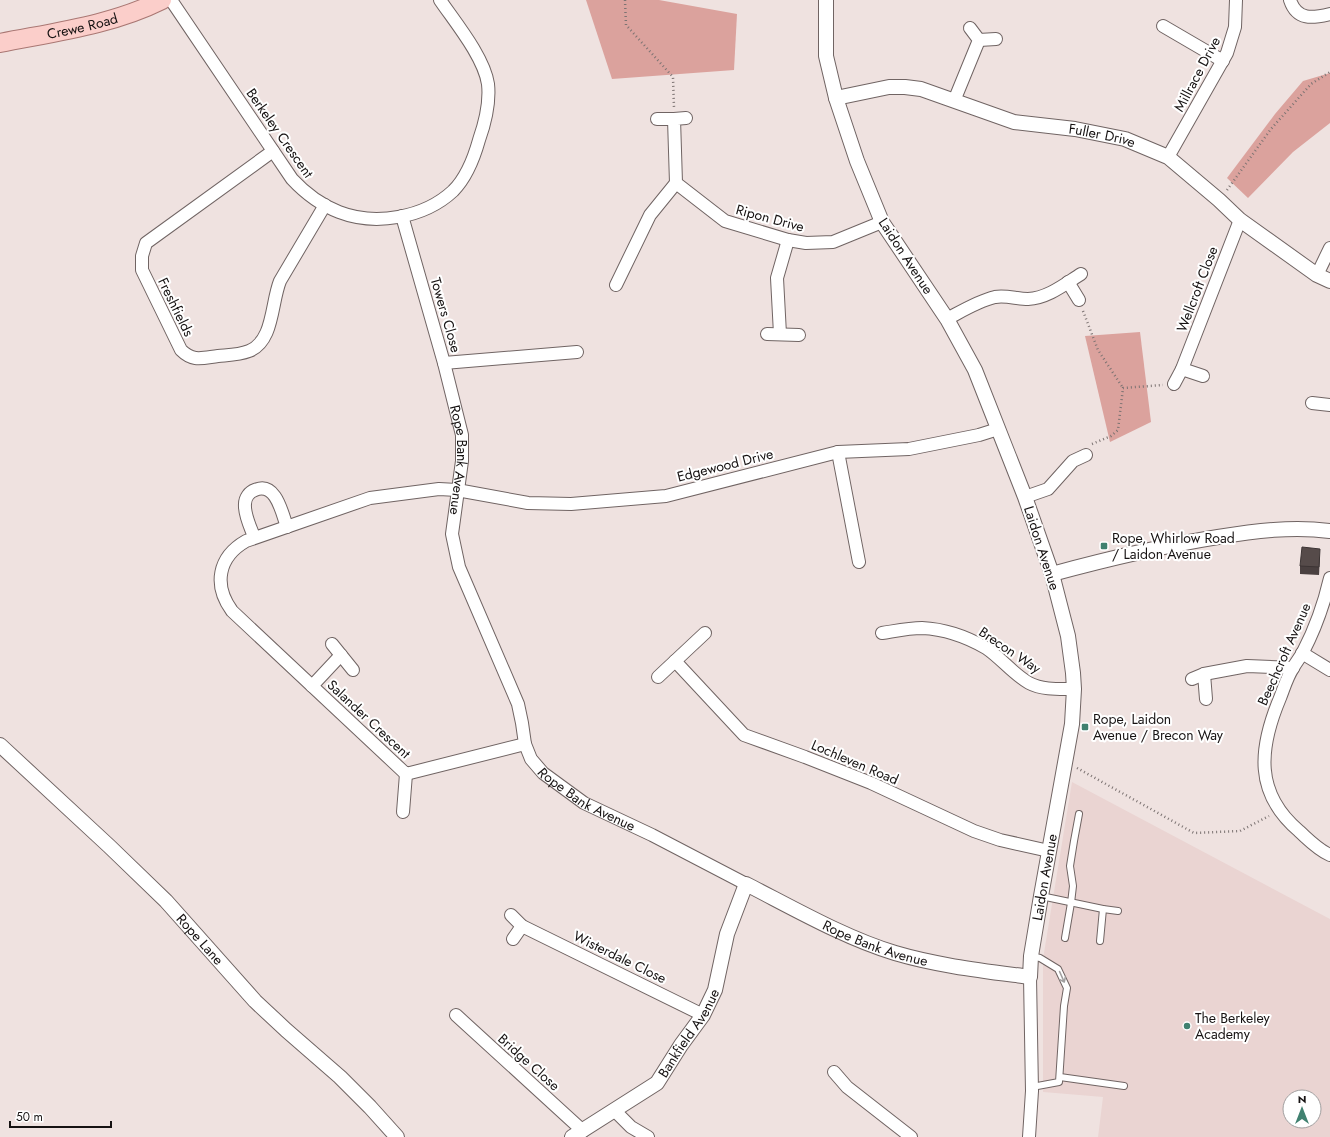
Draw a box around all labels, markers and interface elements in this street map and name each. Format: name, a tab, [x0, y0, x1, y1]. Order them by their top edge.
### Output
street label: Crewe Road	[45, 8, 120, 44]
street label: Millrace Drive	[1169, 33, 1225, 115]
street label: Berkeley Crescent	[242, 84, 319, 182]
street label: Fuller Drive	[1068, 118, 1139, 152]
street label: Ripon Drive	[734, 199, 806, 237]
street label: Laidon Avenue	[874, 214, 938, 298]
street label: Wellcroft Close	[1172, 243, 1222, 335]
street label: Freshfields	[153, 274, 199, 340]
street label: Towers Close	[426, 275, 466, 355]
street label: Rope Bank Avenue	[445, 403, 472, 516]
street label: Edgewood Drive	[675, 443, 775, 487]
street label: Laidon Avenue	[1019, 503, 1065, 593]
place label: Rope, Whirlow Road / Laidon Avenue	[1112, 528, 1235, 564]
marker: Rope, Whirlow Road / Laidon Avenue	[1099, 541, 1109, 551]
street label: Beechcroft Avenue	[1252, 600, 1316, 708]
street label: Brecon Way	[975, 622, 1046, 679]
street label: Salander Crescent	[323, 675, 416, 763]
place label: Rope, Laidon Avenue / Brecon Way	[1093, 709, 1224, 745]
marker: Rope, Laidon Avenue / Brecon Way	[1080, 722, 1090, 732]
street label: Lochleven Road	[808, 735, 902, 789]
street label: Rope Bank Avenue	[533, 763, 639, 836]
street label: Laidon Avenue	[1027, 832, 1062, 922]
street label: Rope Lane	[172, 909, 228, 969]
street label: Rope Bank Avenue	[819, 915, 930, 971]
street label: Wisterdale Close	[570, 926, 670, 988]
one-way arrow	[1059, 971, 1066, 983]
street label: Bankfield Avenue	[653, 985, 724, 1081]
place label: The Berkeley Academy	[1195, 1008, 1270, 1044]
marker: The Berkeley Academy	[1182, 1021, 1192, 1031]
street label: Bridge Close	[494, 1029, 564, 1095]
north arrow	[1282, 1089, 1322, 1129]
text: N	[1298, 1091, 1306, 1107]
scale bar	[10, 1103, 111, 1129]
text: 50 m	[16, 1108, 43, 1126]

